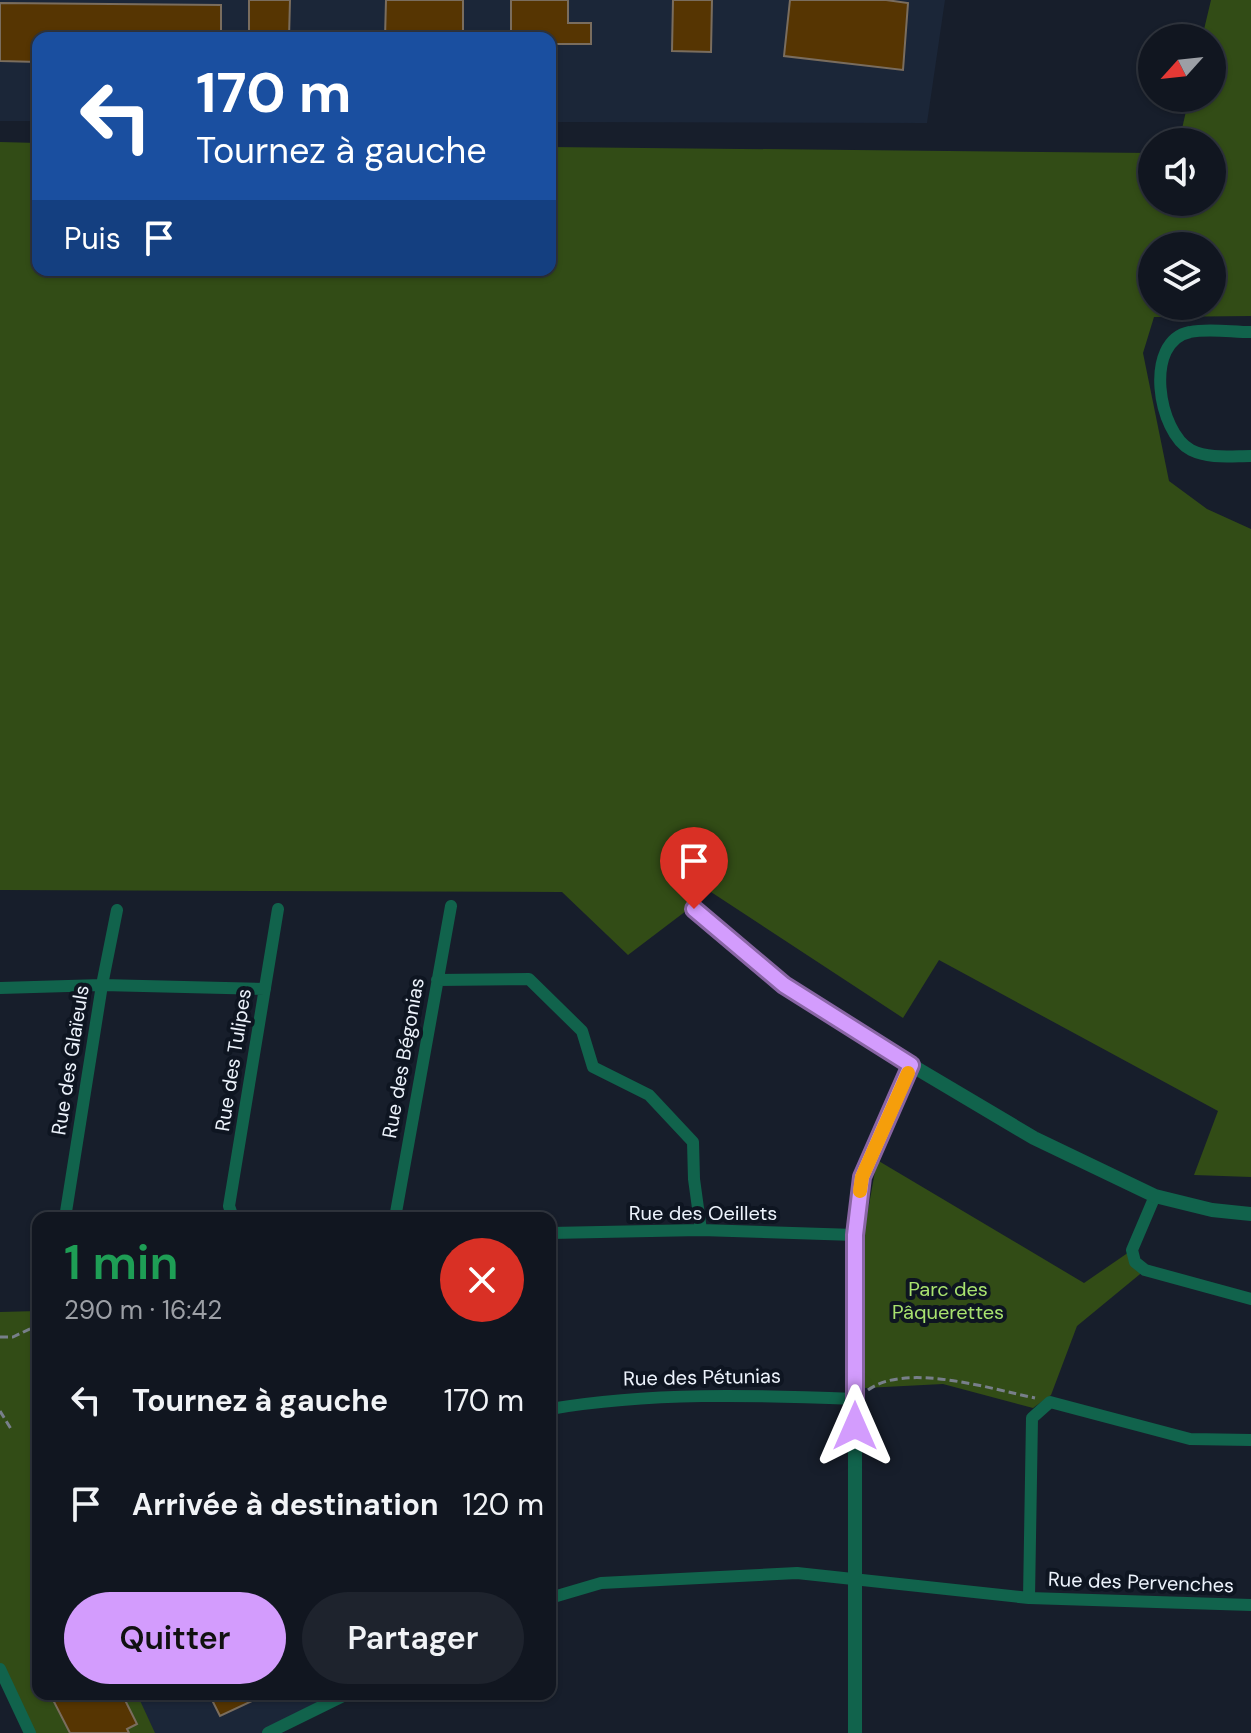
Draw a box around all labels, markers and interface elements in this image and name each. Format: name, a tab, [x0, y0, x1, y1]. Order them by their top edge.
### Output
north arrow	[1138, 24, 1226, 112]
map controls	[1138, 24, 1226, 320]
text: 170 m	[196, 56, 351, 129]
icon: left	[64, 64, 168, 168]
text: Tournez à gauche	[196, 127, 487, 174]
button: sound	[1138, 128, 1226, 216]
icon: arrive	[137, 216, 181, 260]
text: Puis	[64, 219, 121, 258]
button: layers	[1138, 232, 1226, 320]
pin	[660, 827, 728, 909]
icon: arrive	[672, 839, 716, 883]
street label: Rue des Bégonias	[376, 976, 430, 1140]
street label: Rue des Glaïeuls	[45, 983, 95, 1137]
street label: Rue des Tulipes	[209, 987, 257, 1133]
street label: Rue des Oeillets	[629, 1200, 777, 1226]
text: 1 min	[64, 1231, 179, 1294]
button: close	[440, 1238, 524, 1322]
park label: Parc des Pâquerettes	[892, 1276, 1004, 1325]
text: 290 m · 16:42	[64, 1293, 222, 1327]
street label: Rue des Pétunias	[623, 1363, 781, 1391]
icon: left	[64, 1378, 108, 1422]
text: Tournez à gauche	[132, 1381, 388, 1420]
text: 170 m	[444, 1381, 524, 1420]
position arrow	[813, 1384, 897, 1468]
icon: arrive	[64, 1482, 108, 1526]
text: Arrivée à destination	[132, 1485, 438, 1524]
text: 120 m	[462, 1485, 544, 1524]
street label: Rue des Pervenches	[1047, 1566, 1235, 1598]
button: Quitter	[64, 1592, 286, 1684]
button: Partager	[302, 1592, 524, 1684]

